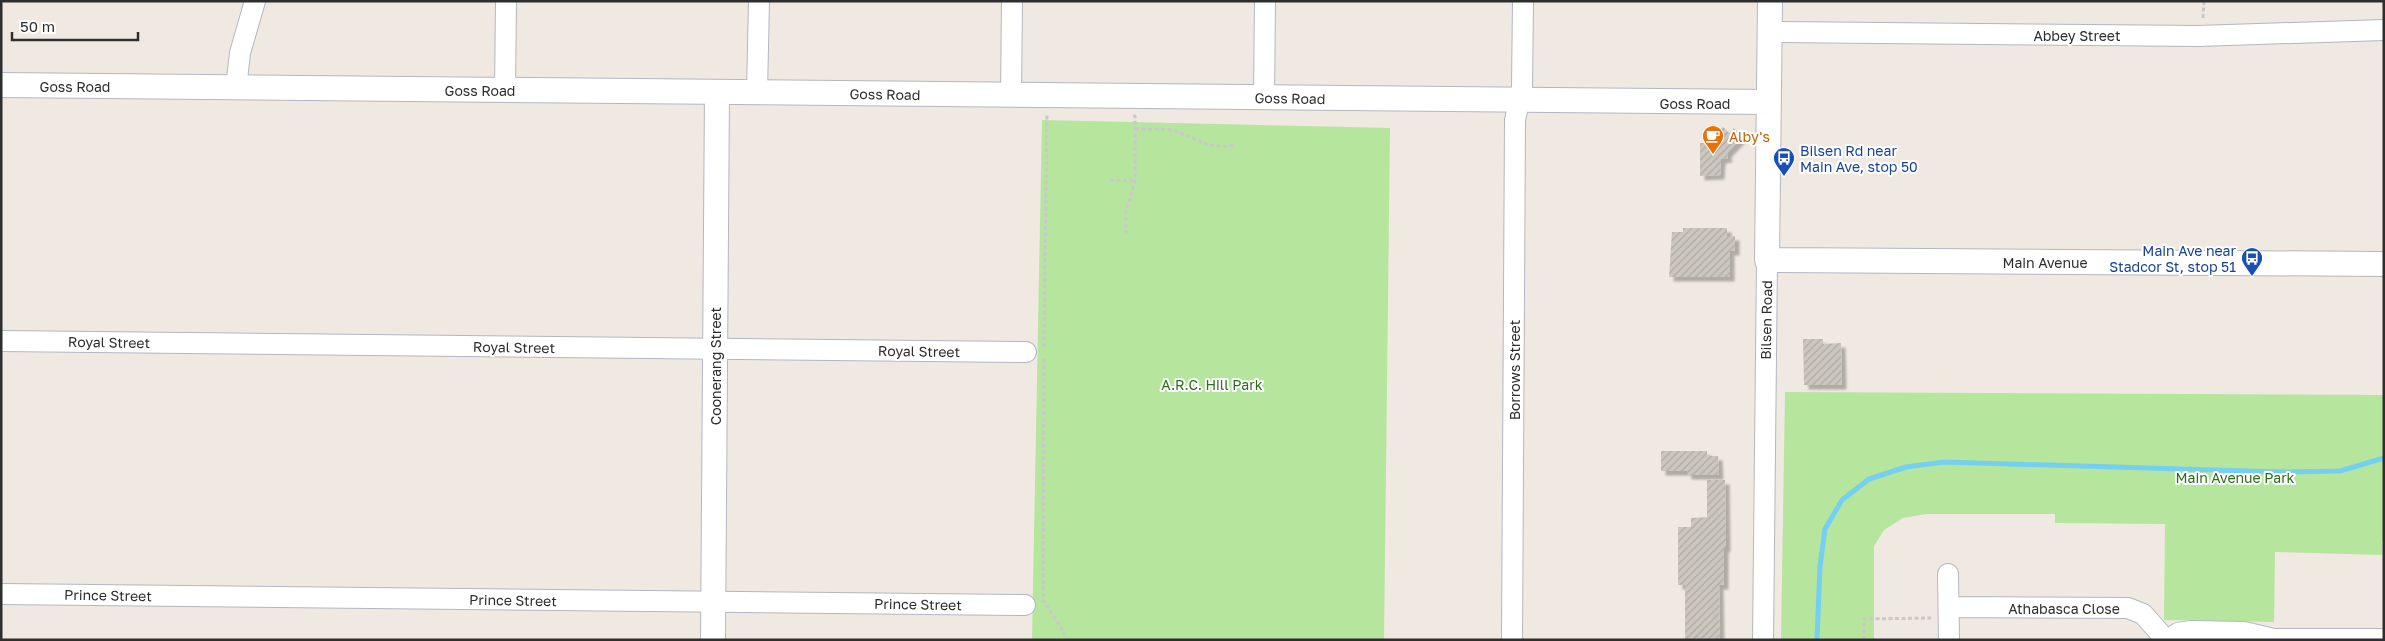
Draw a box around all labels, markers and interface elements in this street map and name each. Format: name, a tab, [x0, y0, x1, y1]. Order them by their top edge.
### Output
scale bar	[12, 10, 139, 42]
text: 50 m	[20, 17, 55, 35]
street label: Abbey Street	[2033, 27, 2121, 44]
street label: Goss Road	[40, 78, 110, 95]
street label: Goss Road	[445, 82, 515, 99]
street label: Goss Road	[849, 85, 921, 103]
street label: Goss Road	[1254, 89, 1326, 107]
street label: Goss Road	[1660, 95, 1730, 112]
cafe icon: Alby's	[1701, 124, 1725, 155]
place label: Alby's	[1729, 128, 1770, 145]
place label: Bilsen Rd near Main Ave, stop 50	[1800, 142, 1918, 175]
bus stop icon: Bilsen Rd near Main Ave, stop 50	[1772, 146, 1796, 177]
place label: Main Ave near Stadcor St, stop 51	[2109, 242, 2237, 275]
bus stop icon: Main Ave near Stadcor St, stop 51	[2240, 246, 2264, 277]
street label: Main Avenue	[2002, 254, 2088, 271]
street label: Bilsen Road	[1757, 280, 1775, 360]
street label: Coonerang Street	[707, 307, 724, 425]
street label: Borrows Street	[1506, 320, 1523, 420]
street label: Royal Street	[68, 333, 150, 351]
street label: Royal Street	[473, 338, 555, 356]
street label: Royal Street	[878, 342, 960, 360]
park label: A.R.C. Hill Park	[1161, 376, 1263, 393]
park label: Main Avenue Park	[2175, 469, 2295, 486]
street label: Prince Street	[64, 586, 152, 604]
street label: Prince Street	[469, 591, 557, 609]
street label: Prince Street	[874, 595, 962, 613]
street label: Athabasca Close	[2008, 600, 2120, 617]

